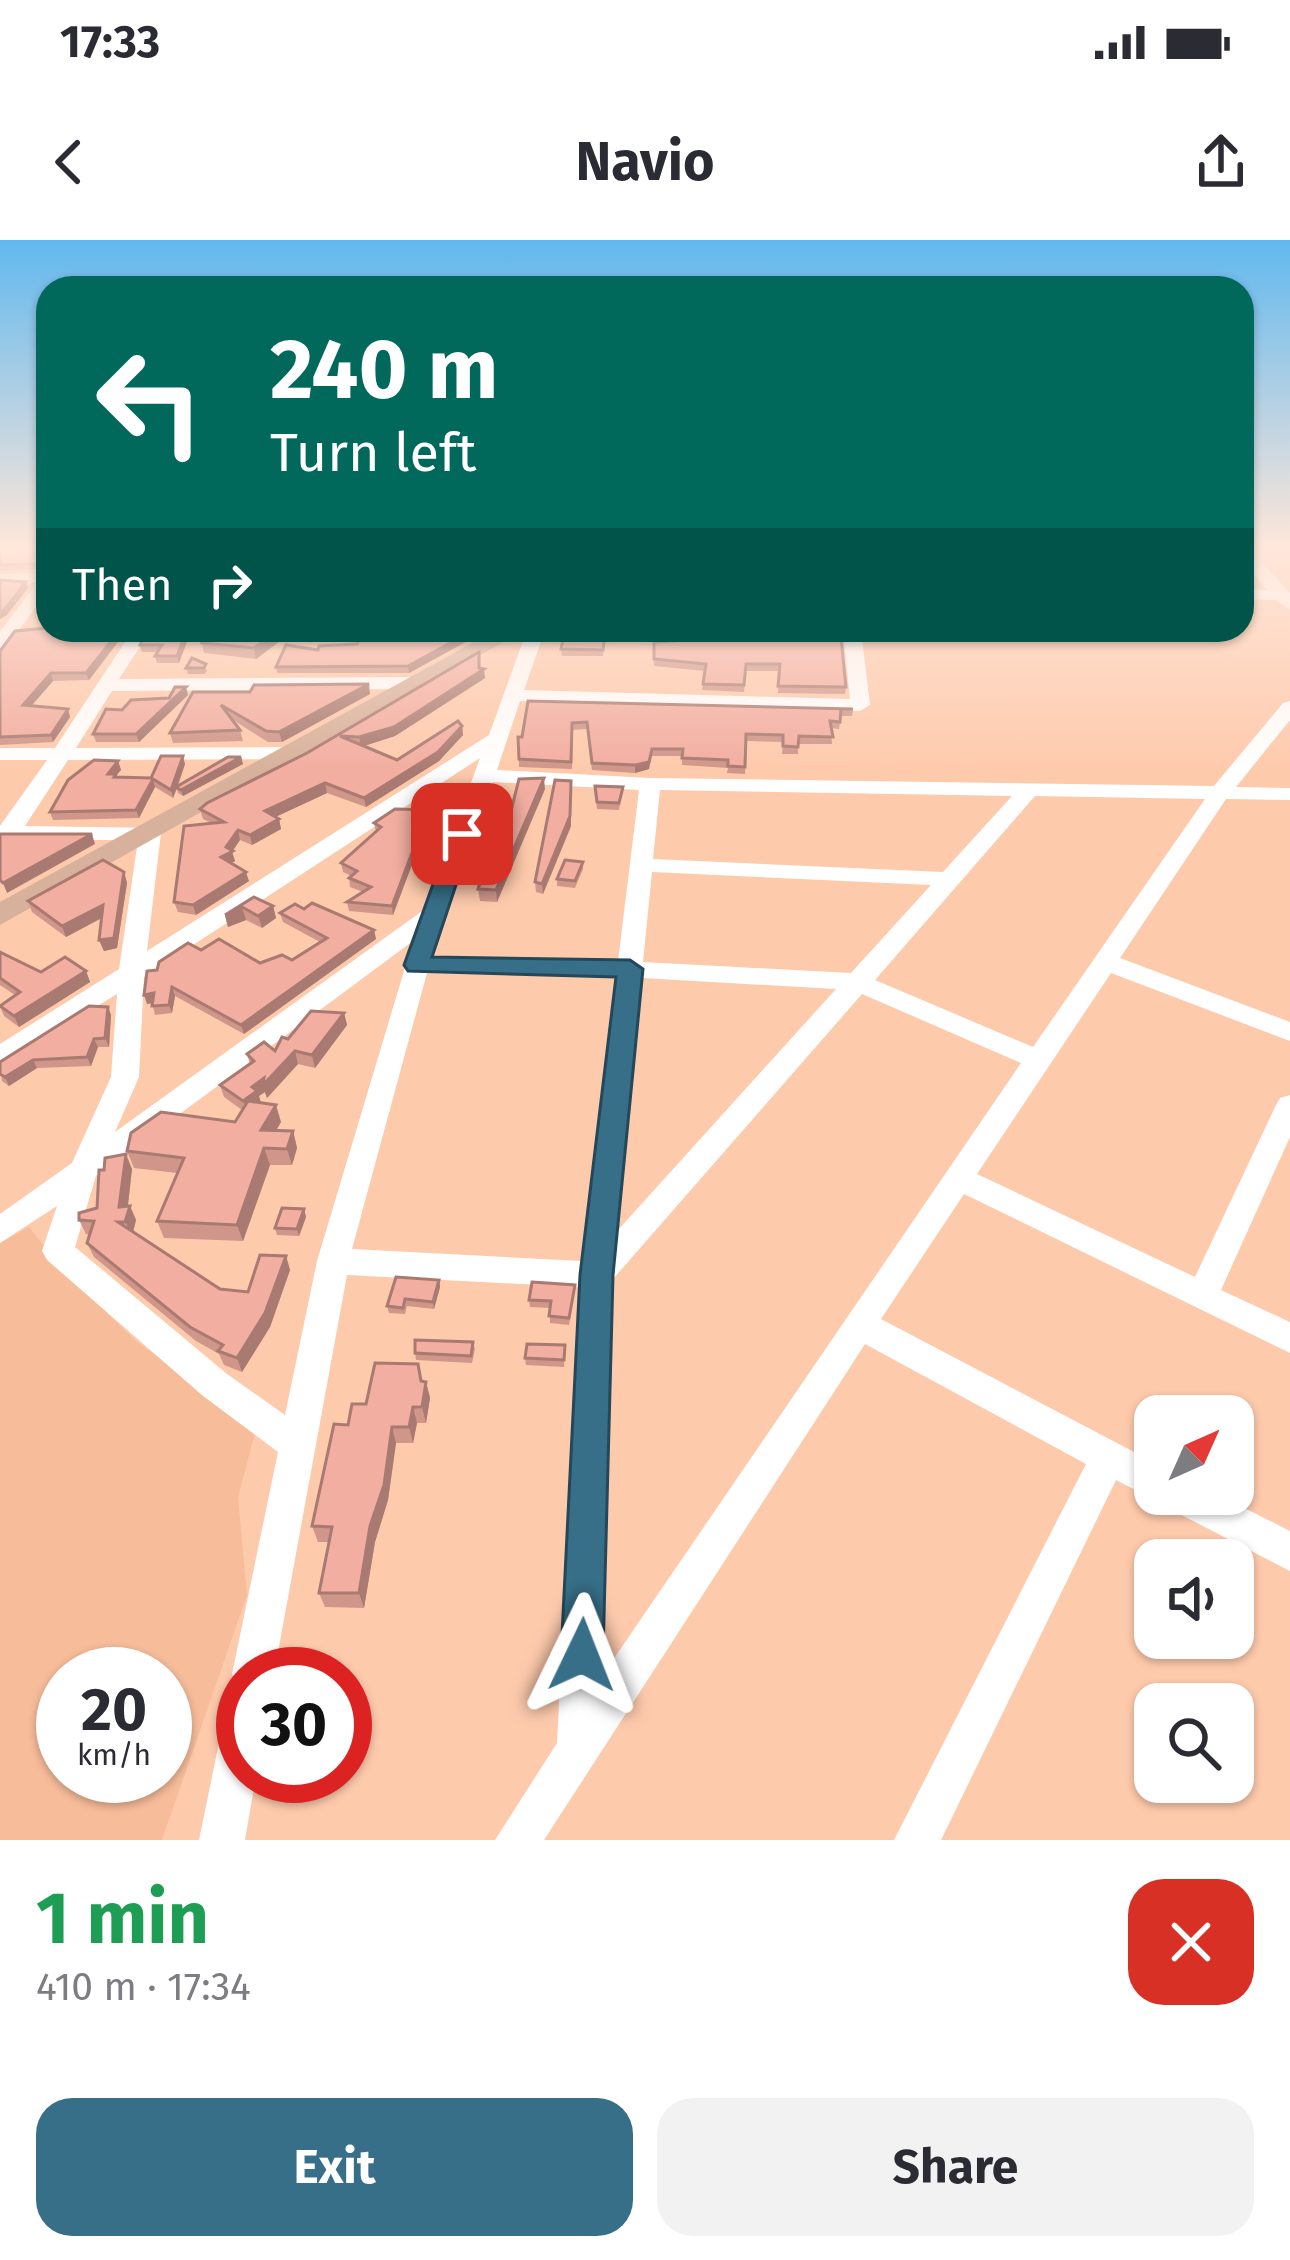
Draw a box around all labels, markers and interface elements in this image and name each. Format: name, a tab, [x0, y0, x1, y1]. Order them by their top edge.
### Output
text: 17:33	[60, 15, 160, 69]
icon: back	[36, 129, 102, 195]
icon: share	[1188, 129, 1254, 195]
text: Navio	[575, 130, 715, 194]
text: 240 m	[270, 319, 498, 420]
icon: left	[72, 324, 228, 480]
text: Turn left	[270, 421, 477, 485]
icon: right	[197, 552, 263, 618]
text: Then	[72, 558, 173, 612]
pin	[411, 783, 513, 885]
icon: arrive	[429, 801, 495, 867]
north arrow	[1134, 1395, 1254, 1515]
map controls	[1134, 1395, 1254, 1803]
button: sound	[1134, 1539, 1254, 1659]
position arrow	[519, 1592, 645, 1718]
speed limit sign: 30	[216, 1647, 372, 1803]
text: 20	[81, 1674, 147, 1746]
button: search	[1134, 1683, 1254, 1803]
text: km/h	[77, 1737, 151, 1773]
text: 1 min	[36, 1876, 209, 1962]
button: close	[1128, 1879, 1254, 2005]
text: 410 m · 17:34	[36, 1964, 251, 2010]
button: Exit	[36, 2098, 633, 2236]
button: Share	[657, 2098, 1254, 2236]

